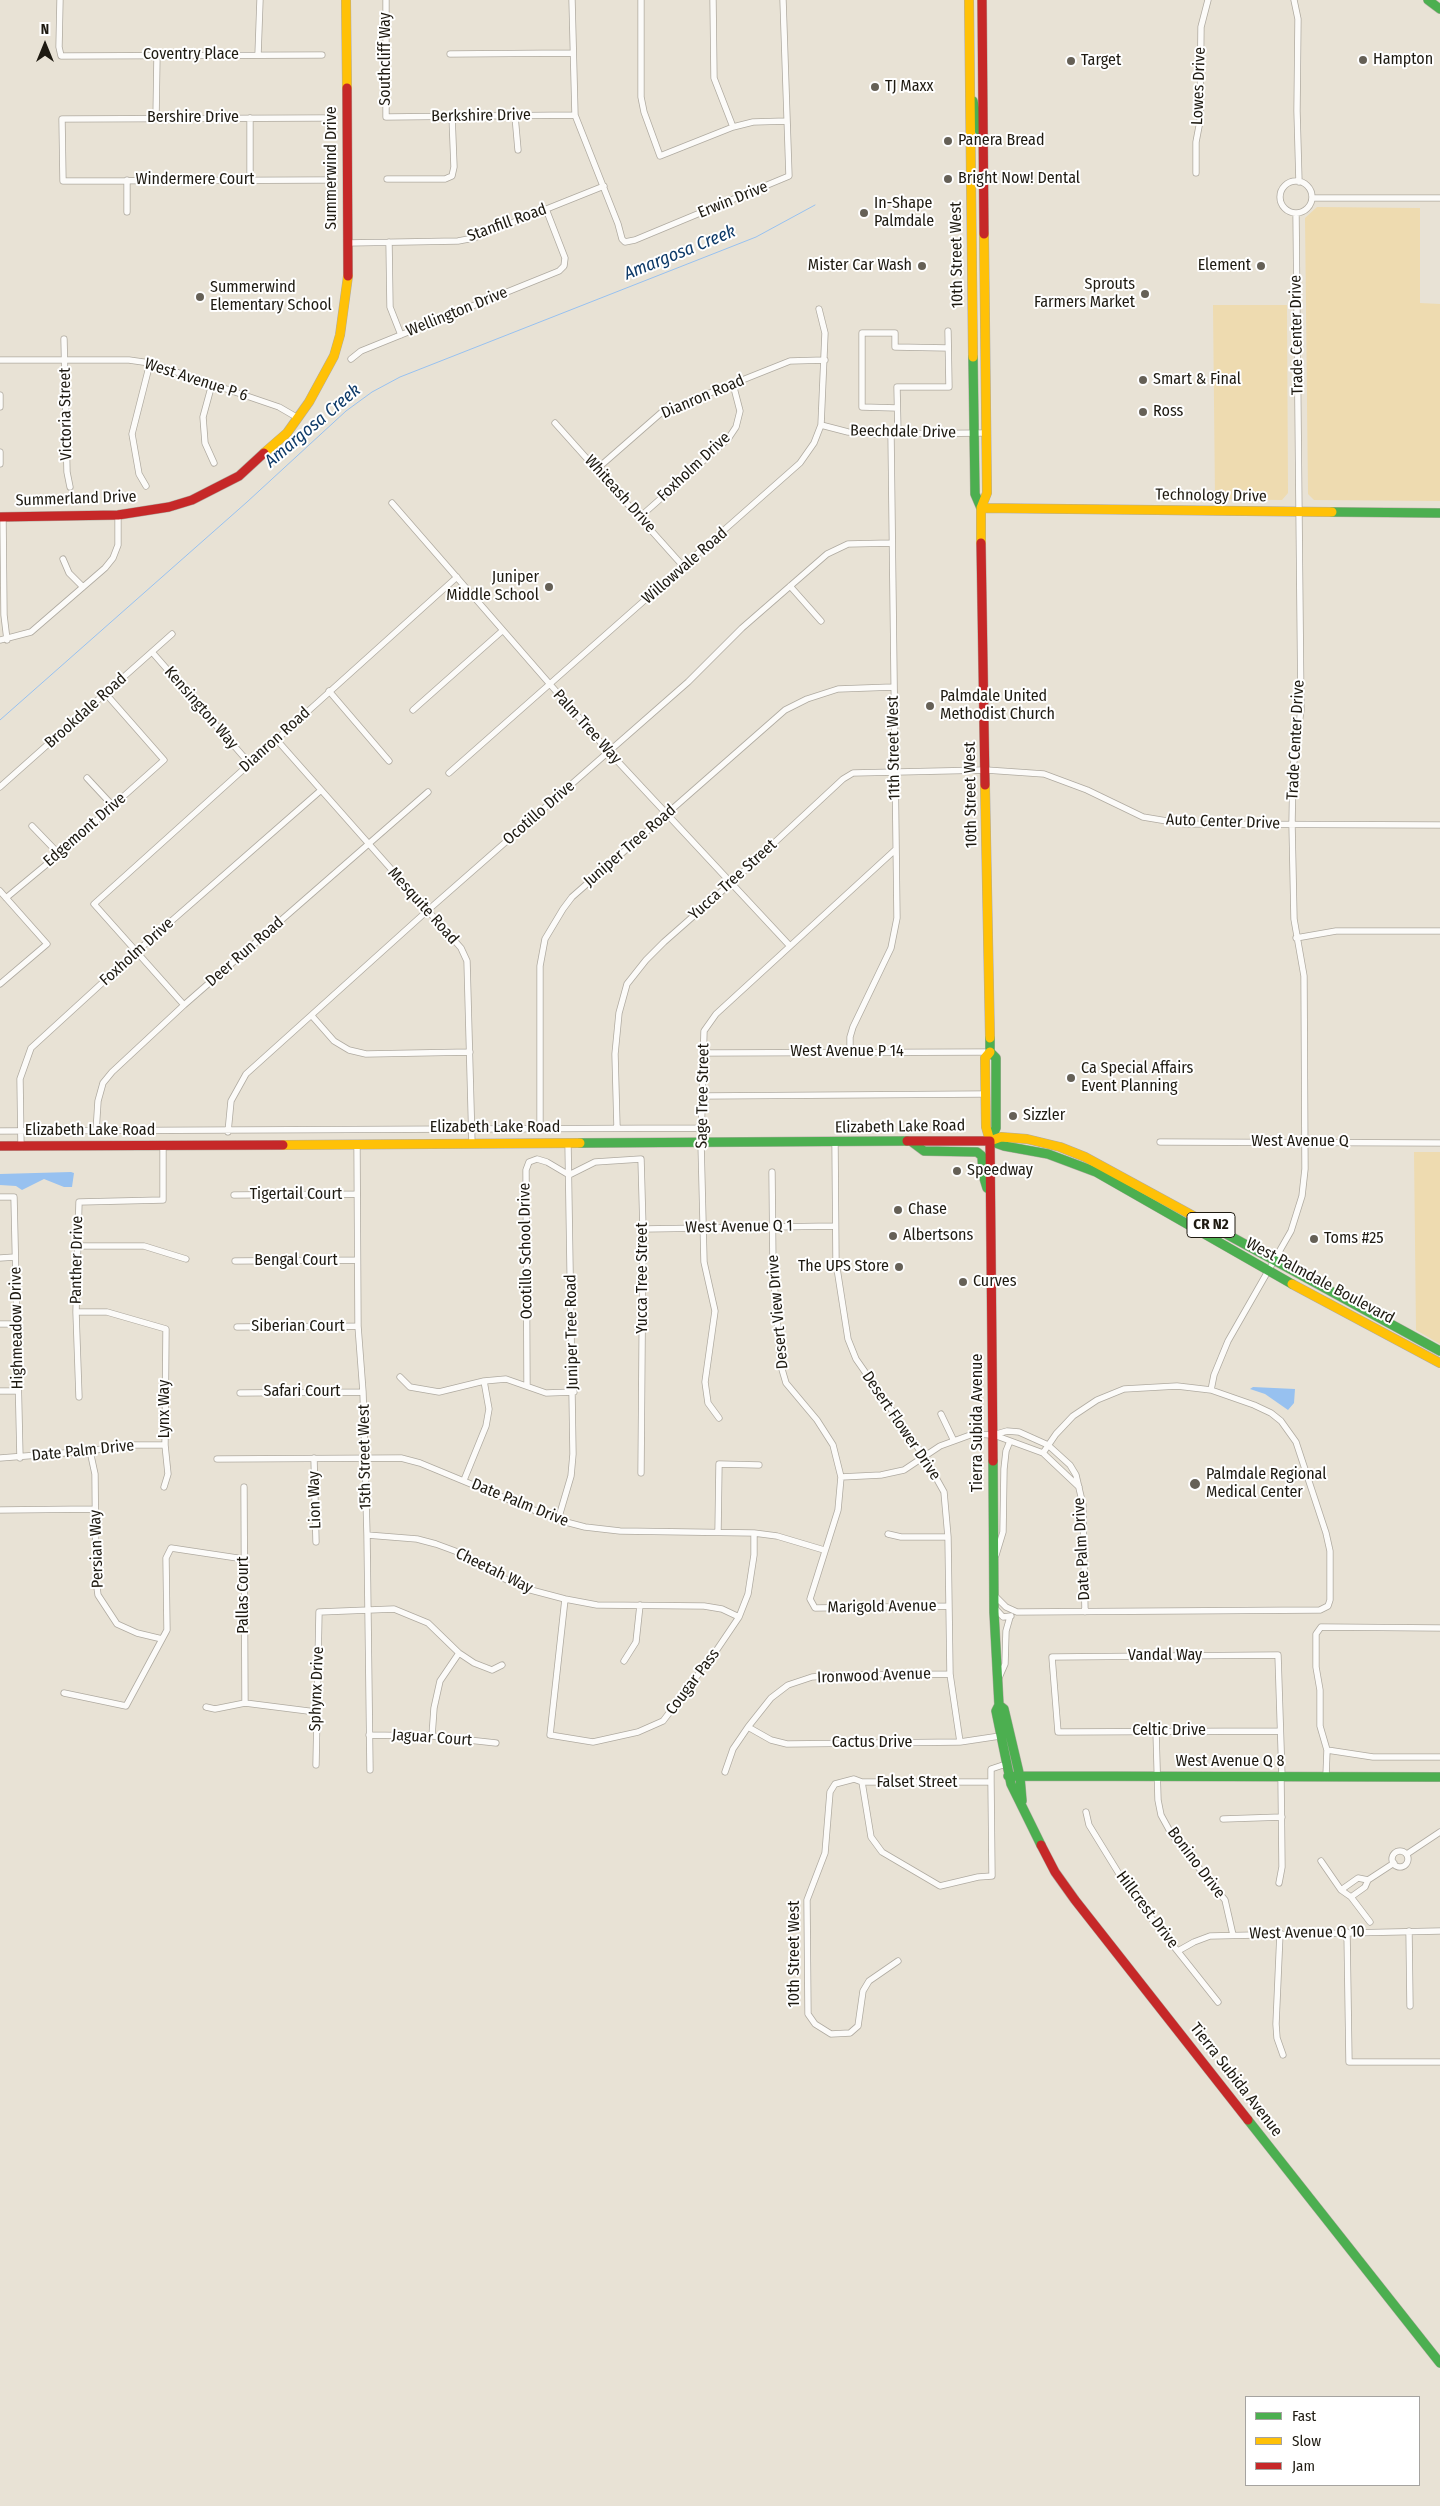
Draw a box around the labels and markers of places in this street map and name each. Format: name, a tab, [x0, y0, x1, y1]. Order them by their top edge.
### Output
place label: Hampton	[1373, 50, 1433, 70]
place label: Target	[1081, 51, 1121, 71]
marker: Hampton	[1357, 54, 1369, 66]
marker: Target	[1065, 55, 1077, 67]
place label: TJ Maxx	[885, 77, 934, 97]
marker: TJ Maxx	[869, 81, 881, 93]
place label: Panera Bread	[958, 131, 1044, 151]
marker: Panera Bread	[942, 135, 954, 147]
place label: Bright Now! Dental	[958, 169, 1080, 189]
marker: Bright Now! Dental	[942, 173, 954, 185]
place label: In-Shape Palmdale	[874, 194, 934, 232]
marker: In-Shape Palmdale	[858, 207, 870, 219]
place label: Mister Car Wash	[808, 256, 912, 276]
place label: Element	[1198, 256, 1251, 276]
marker: Mister Car Wash	[916, 260, 928, 272]
marker: Element	[1255, 260, 1267, 272]
place label: Sprouts Farmers Market	[1034, 275, 1135, 313]
place label: Summerwind Elementary School	[210, 278, 332, 316]
marker: Sprouts Farmers Market	[1139, 288, 1151, 300]
marker: Summerwind Elementary School	[194, 291, 206, 303]
place label: Smart & Final	[1153, 370, 1241, 390]
marker: Smart & Final	[1137, 374, 1149, 386]
place label: Ross	[1153, 402, 1183, 422]
marker: Ross	[1137, 406, 1149, 418]
place label: Juniper Middle School	[446, 568, 539, 606]
marker: Juniper Middle School	[543, 581, 555, 593]
place label: Palmdale United Methodist Church	[940, 687, 1055, 725]
marker: Palmdale United Methodist Church	[924, 700, 936, 712]
place label: Ca Special Affairs Event Planning	[1081, 1059, 1193, 1097]
marker: Ca Special Affairs Event Planning	[1065, 1072, 1077, 1084]
place label: Sizzler	[1023, 1106, 1065, 1126]
marker: Sizzler	[1007, 1110, 1019, 1122]
place label: Speedway	[967, 1161, 1033, 1181]
marker: Speedway	[951, 1165, 963, 1177]
place label: Chase	[908, 1200, 947, 1220]
marker: Chase	[892, 1204, 904, 1216]
place label: Albertsons	[903, 1226, 973, 1246]
place label: Toms #25	[1324, 1229, 1384, 1249]
marker: Albertsons	[887, 1230, 899, 1242]
marker: Toms #25	[1308, 1233, 1320, 1245]
place label: The UPS Store	[798, 1257, 889, 1277]
marker: The UPS Store	[893, 1261, 905, 1273]
place label: Curves	[973, 1272, 1017, 1292]
marker: Curves	[957, 1276, 969, 1288]
place label: Palmdale Regional Medical Center	[1206, 1465, 1326, 1503]
marker: Palmdale Regional Medical Center	[1188, 1477, 1202, 1491]

